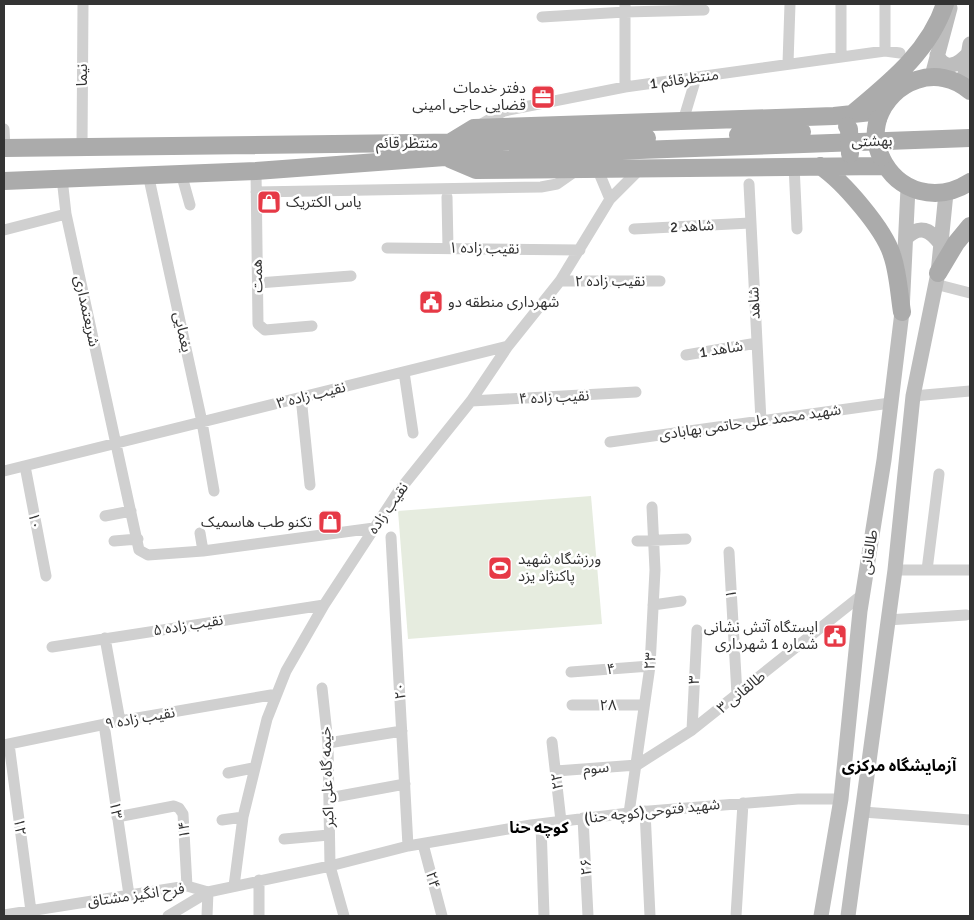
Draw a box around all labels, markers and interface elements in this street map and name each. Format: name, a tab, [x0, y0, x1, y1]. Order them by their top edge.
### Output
street label: نیما	[73, 64, 91, 86]
street label: منتظرقائم 1	[648, 65, 720, 95]
place label: دفتر خدمات قضایی حاجی امینی	[412, 79, 526, 114]
office icon: دفتر خدمات قضایی حاجی امینی	[530, 84, 556, 110]
street label: بهشتی	[851, 132, 893, 150]
street label: منتظر قائم	[376, 134, 438, 154]
shop icon: یاس الکتریک	[256, 189, 282, 215]
place label: یاس الکتریک	[286, 193, 362, 211]
street label: شاهد 2	[669, 216, 715, 236]
street label: نقیب زاده ۱	[449, 238, 519, 258]
street label: همت	[248, 259, 266, 293]
street label: نقیب زاده ۲	[575, 272, 645, 290]
street label: شریعتمداری	[71, 274, 103, 348]
street label: شاهد	[744, 286, 764, 320]
public building icon: شهرداری منطقه دو	[418, 289, 444, 315]
place label: شهرداری منطقه دو	[448, 293, 560, 311]
street label: یغمایی	[170, 310, 196, 354]
street label: شاهد 1	[698, 337, 744, 361]
street label: نقیب زاده ۳	[275, 378, 347, 412]
street label: نقیب زاده ۴	[518, 386, 590, 408]
street label: شهید محمد علی حاتمی بهابادی	[658, 400, 842, 444]
street label: نقیب زاده	[364, 479, 412, 537]
shop icon: تکنو طب هاسمیک	[317, 509, 343, 535]
street label: ۱۰	[25, 511, 45, 531]
place label: تکنو طب هاسمیک	[201, 513, 312, 531]
street label: طالقانی	[857, 528, 881, 576]
place label: ورزشگاه شهید پاکنژاد یزد	[518, 550, 601, 586]
sports icon: ورزشگاه شهید پاکنژاد یزد	[487, 555, 513, 581]
street label: ۱	[722, 589, 740, 599]
street label: نقیب زاده ۵	[152, 611, 224, 639]
place label: ایستگاه آتش نشانی شماره 1 شهرداری	[704, 618, 818, 653]
public building icon: ایستگاه آتش نشانی شماره 1 شهرداری	[822, 623, 848, 649]
street label: ۲۳	[640, 651, 660, 670]
street label: ۴	[606, 660, 616, 678]
street label: طالقانی ۳	[713, 667, 769, 717]
street label: ۳	[685, 675, 703, 685]
street label: ۲۰	[391, 682, 409, 700]
street label: ۲۸	[599, 696, 617, 714]
street label: نقیب زاده ۹	[104, 703, 176, 733]
street label: خیمه گاه علی اکبر	[316, 726, 338, 829]
district label: آزمایشگاه مرکزی	[842, 756, 957, 776]
street label: سوم	[582, 758, 610, 780]
street label: ۲۲	[547, 771, 567, 791]
street label: (کوچه حنا)شهید فتوحی	[583, 795, 721, 828]
street label: ۱۳	[106, 800, 126, 820]
street label: ۱۲	[10, 817, 30, 837]
district label: کوچه حنا	[509, 818, 569, 838]
street label: ۱۴	[175, 821, 193, 839]
street label: ۲۶	[577, 858, 595, 876]
street label: ۲۴	[422, 869, 444, 891]
street label: فرح انگیز مشتاق	[86, 879, 186, 914]

